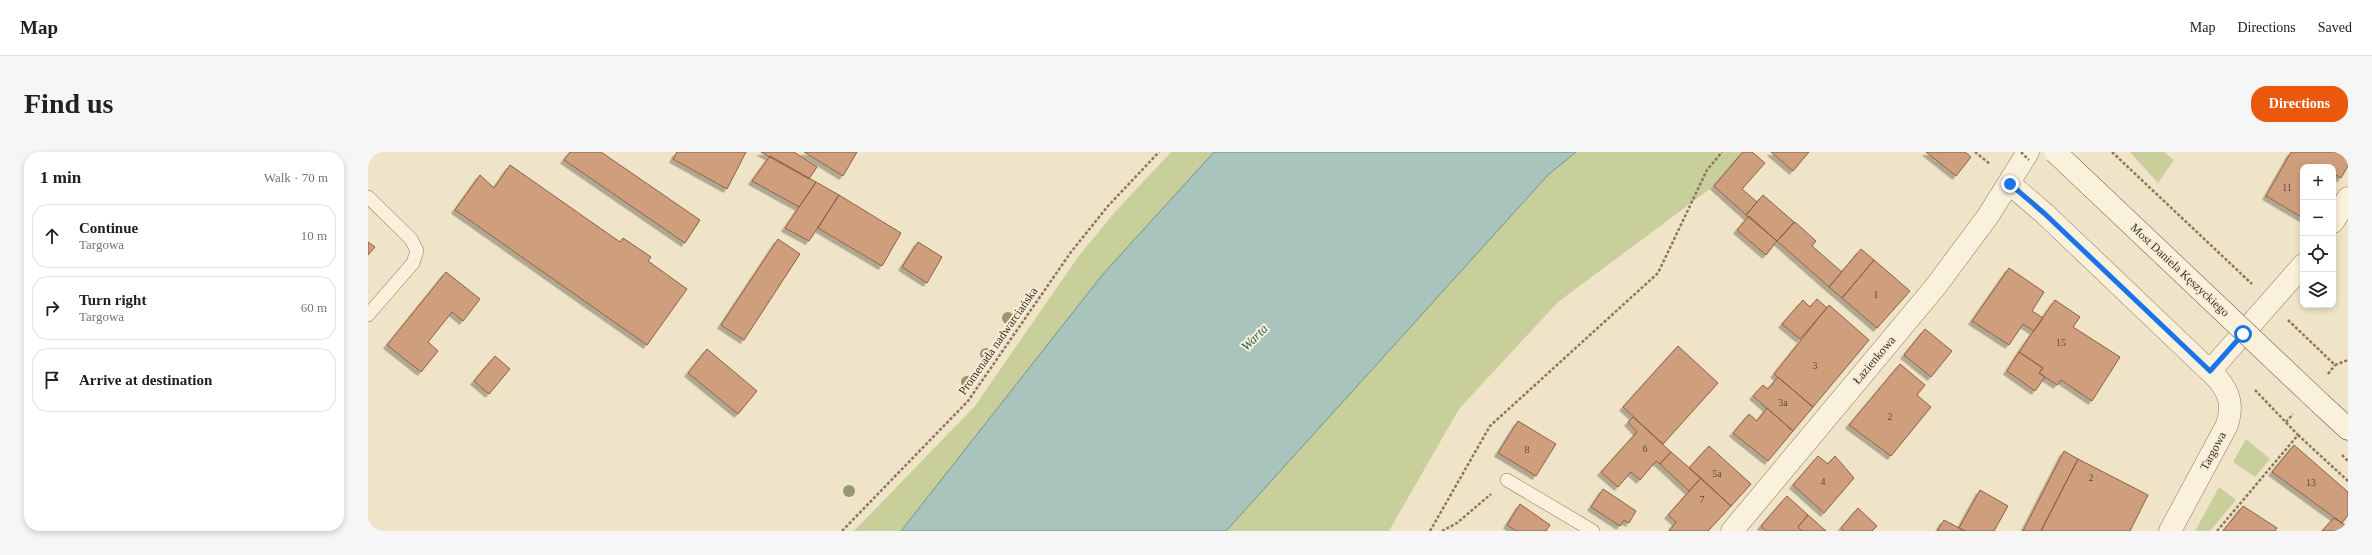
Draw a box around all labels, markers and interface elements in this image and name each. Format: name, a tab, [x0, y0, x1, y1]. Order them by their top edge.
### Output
text: Map	[20, 17, 58, 38]
text: Map	[2190, 20, 2215, 35]
text: Directions	[2237, 20, 2296, 35]
text: Saved	[2318, 20, 2352, 35]
button: Directions	[2251, 86, 2348, 122]
text: Find us	[24, 88, 114, 119]
map controls	[2300, 164, 2336, 308]
button: +	[2300, 164, 2336, 200]
text: 1 min	[40, 168, 81, 187]
text: Walk · 70 m	[264, 170, 328, 185]
route end	[2001, 175, 2019, 193]
house number: 11	[2282, 182, 2292, 193]
button: −	[2300, 200, 2336, 236]
text: Continue	[79, 220, 138, 236]
street label: Most Daniela Kęszyckiego	[2128, 221, 2232, 319]
icon: ahead	[41, 225, 63, 247]
text: 10 m	[301, 228, 327, 243]
button: locate	[2300, 236, 2336, 272]
text: Targowa	[79, 237, 124, 252]
button: layers	[2300, 272, 2336, 308]
street label: Promenada nadwarciańska	[955, 284, 1041, 398]
house number: 1	[1874, 289, 1879, 300]
text: Turn right	[79, 292, 146, 308]
icon: right	[41, 297, 63, 319]
text: 60 m	[301, 300, 327, 315]
text: Targowa	[79, 309, 124, 324]
water label: Warta	[1238, 321, 1271, 354]
route start	[2234, 325, 2252, 343]
street label: Łazienkowa	[1850, 333, 1899, 387]
house number: 15	[2056, 337, 2066, 348]
house number: 3	[1813, 360, 1818, 371]
icon: arrive	[41, 369, 63, 391]
text: Arrive at destination	[79, 372, 212, 388]
house number: 3a	[1778, 397, 1788, 408]
house number: 2	[1888, 411, 1893, 422]
street label: Targowa	[2197, 429, 2229, 473]
house number: 6	[1643, 443, 1648, 454]
house number: 8	[1525, 444, 1530, 455]
house number: 5a	[1712, 468, 1722, 479]
house number: 2	[2089, 472, 2094, 483]
house number: 4	[1821, 476, 1826, 487]
house number: 13	[2306, 477, 2316, 488]
house number: 7	[1700, 494, 1705, 505]

